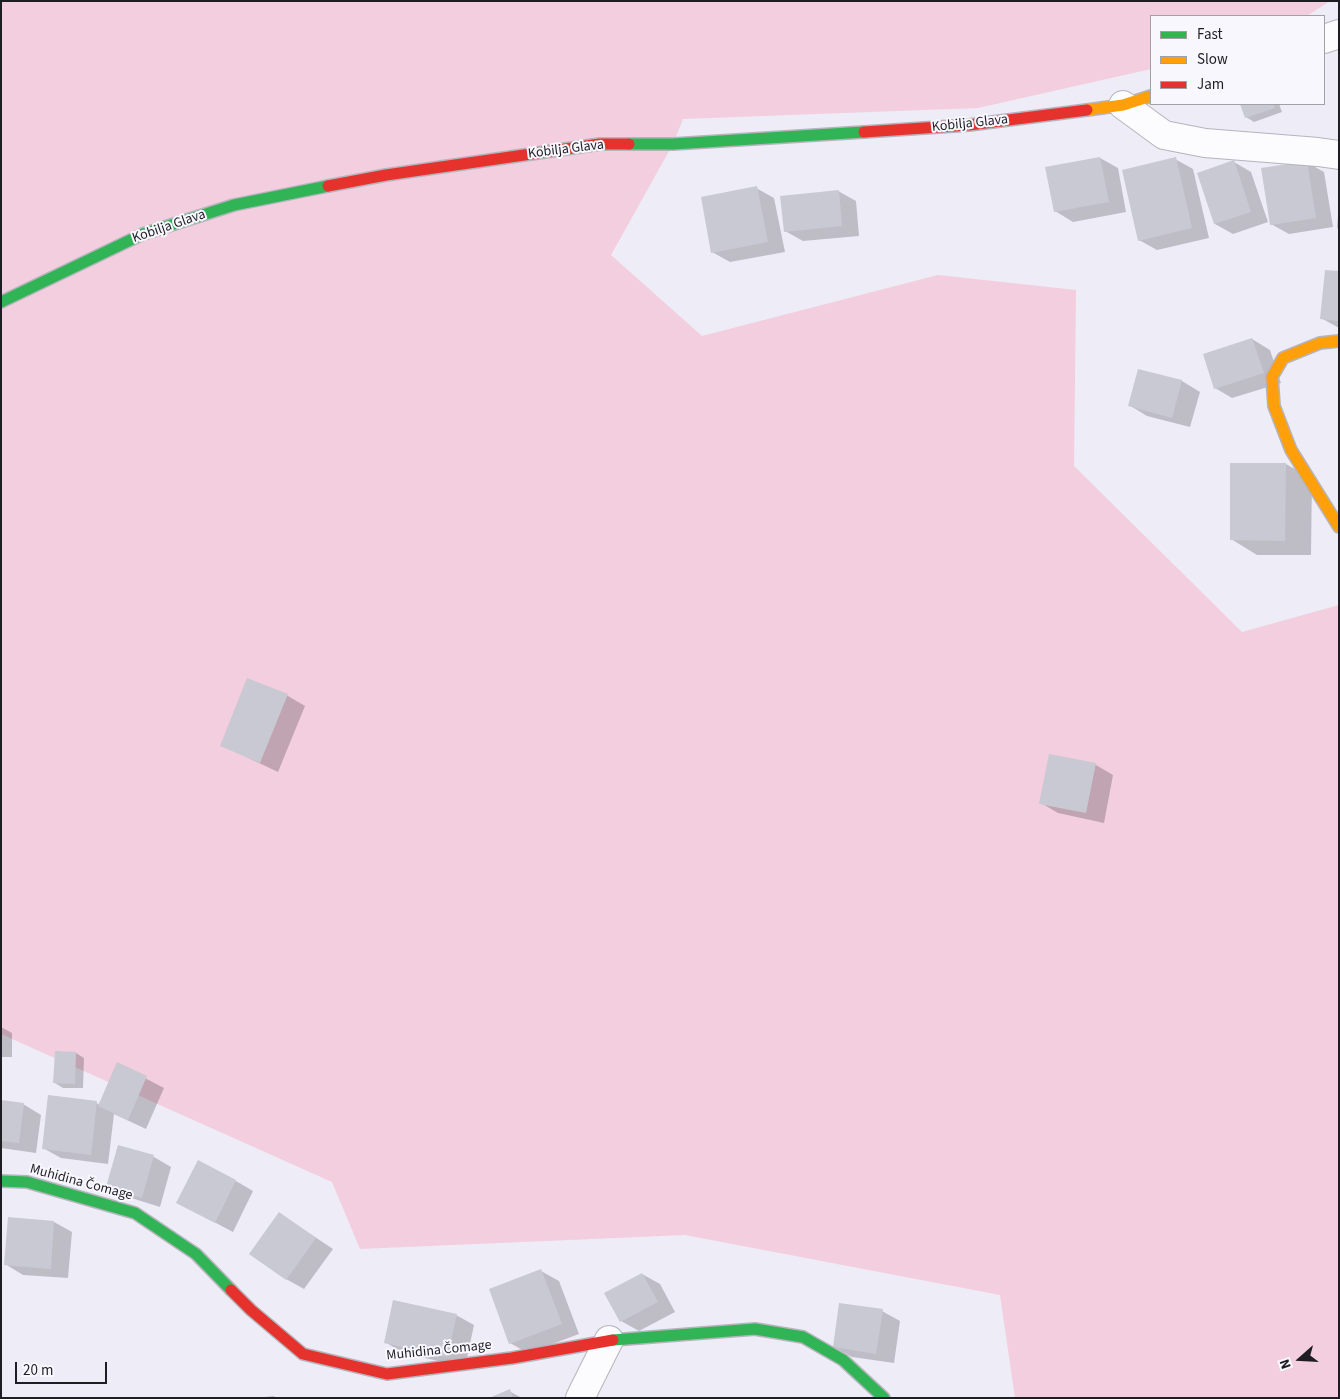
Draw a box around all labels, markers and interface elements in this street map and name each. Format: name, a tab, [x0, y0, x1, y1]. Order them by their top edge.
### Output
legend	[1150, 15, 1325, 105]
text: Fast	[1197, 24, 1223, 45]
text: Slow	[1197, 49, 1228, 70]
text: Jam	[1197, 74, 1224, 95]
street label: Kobilja Glava	[931, 112, 1009, 136]
street label: Kobilja Glava	[527, 137, 605, 163]
street label: Kobilja Glava	[130, 207, 208, 247]
street label: Muhidina Čomage	[28, 1161, 134, 1205]
north arrow	[1275, 1334, 1325, 1384]
street label: Muhidina Čomage	[386, 1337, 492, 1365]
scale bar	[18, 1352, 110, 1384]
text: N	[1275, 1356, 1297, 1372]
text: 20 m	[23, 1360, 53, 1381]

